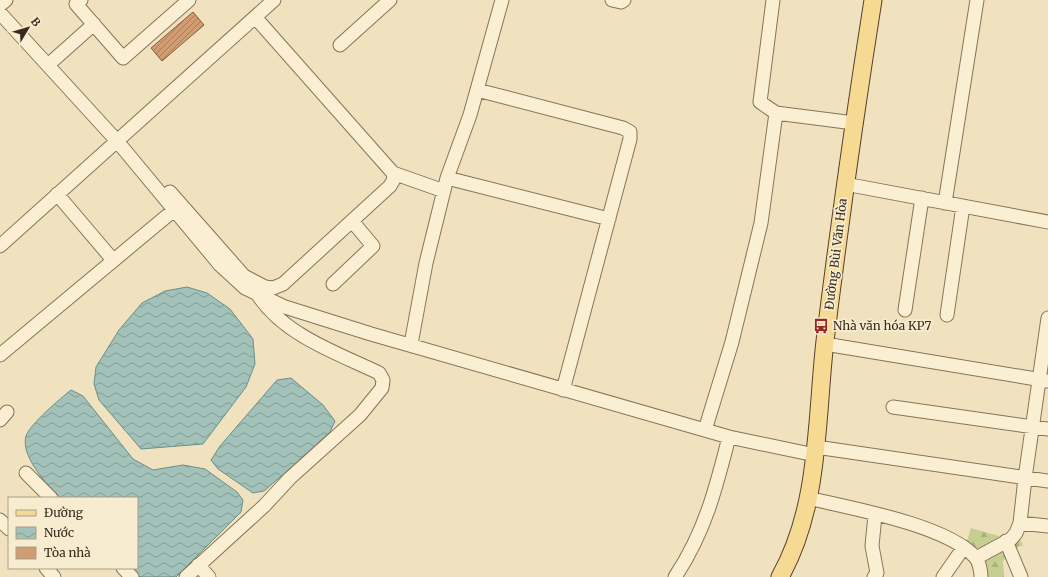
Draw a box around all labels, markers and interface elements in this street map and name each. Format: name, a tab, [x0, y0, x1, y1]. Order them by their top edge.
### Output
north arrow	[8, 8, 48, 48]
text: B	[28, 14, 44, 29]
street label: Đường Bùi Văn Hòa	[821, 197, 850, 311]
bus stop icon: Nhà văn hóa KP7	[812, 317, 830, 335]
place label: Nhà văn hóa KP7	[833, 318, 932, 333]
legend	[8, 497, 138, 569]
text: Đường	[44, 505, 84, 520]
text: Nước	[44, 525, 74, 540]
text: Tòa nhà	[44, 545, 91, 560]

